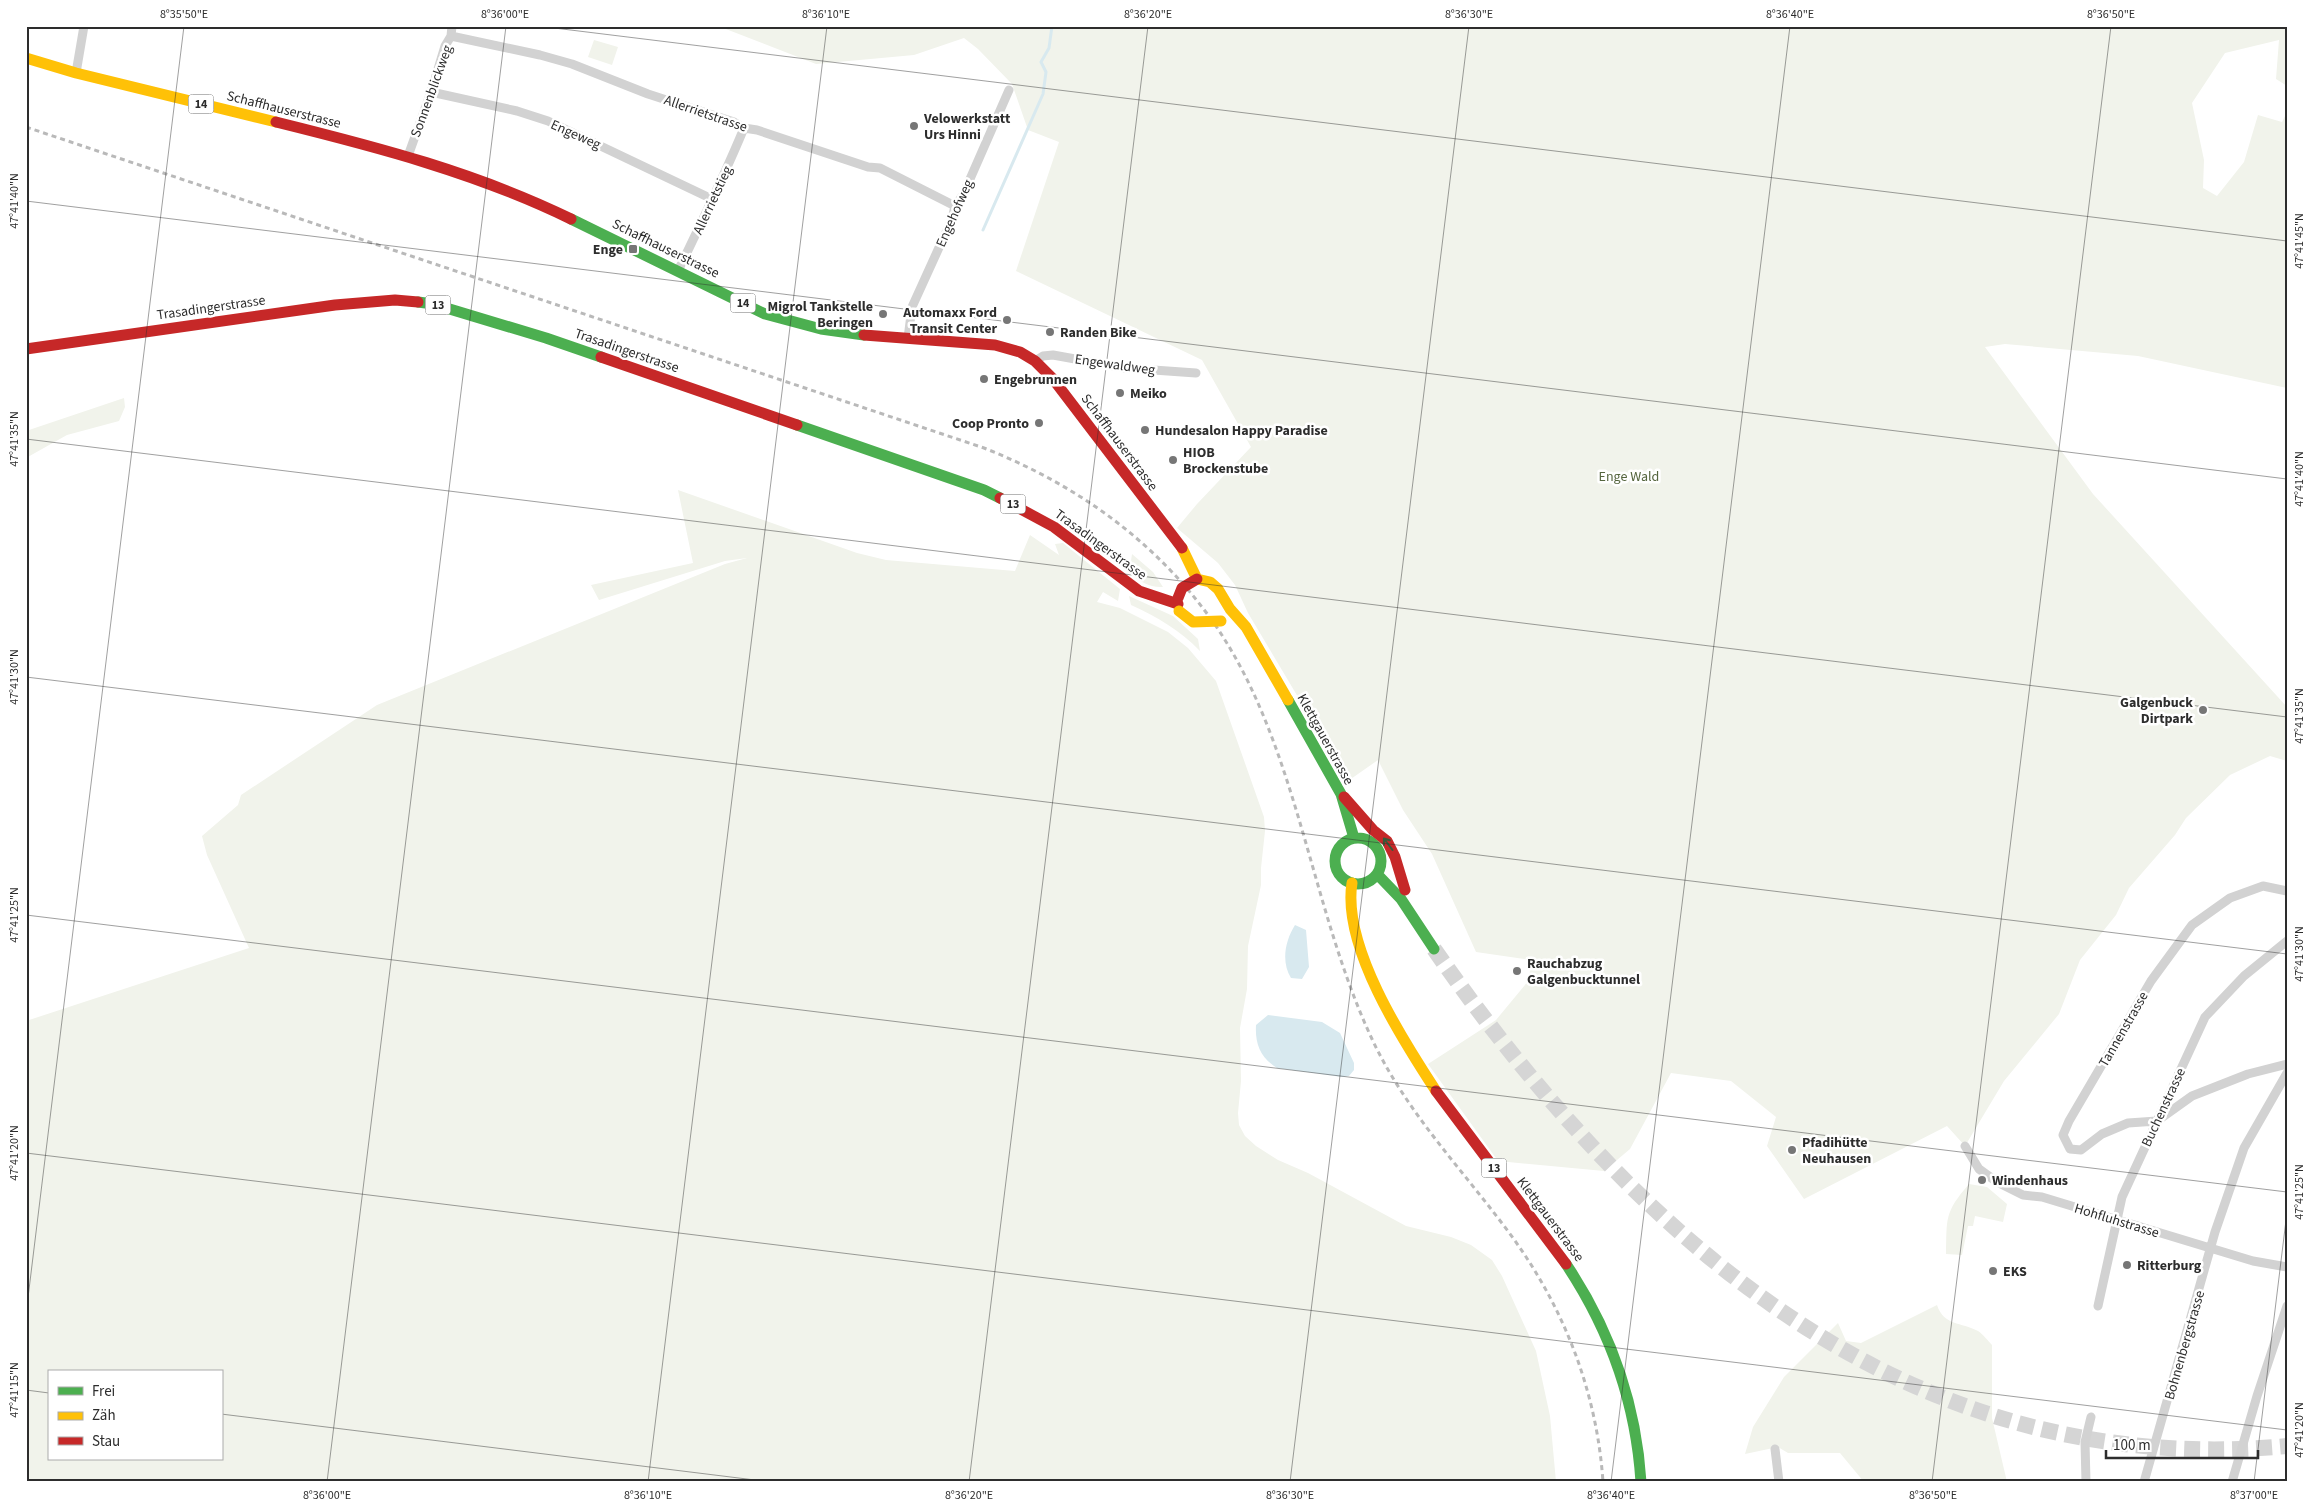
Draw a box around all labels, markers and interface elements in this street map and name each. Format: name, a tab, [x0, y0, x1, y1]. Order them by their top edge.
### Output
text: 8°35'50"E	[160, 6, 208, 23]
text: 8°36'00"E	[481, 6, 529, 23]
text: 8°36'10"E	[802, 6, 850, 23]
text: 8°36'20"E	[1124, 6, 1172, 23]
text: 8°36'30"E	[1445, 6, 1493, 23]
text: 8°36'40"E	[1766, 6, 1814, 23]
text: 8°36'50"E	[2087, 6, 2135, 23]
street label: Sonnenblickweg	[406, 42, 458, 140]
street label: Schaffhauserstrasse	[225, 86, 343, 134]
street label: Allerrietstrasse	[661, 90, 750, 138]
road number: 14	[188, 95, 214, 114]
place label: Velowerkstatt Urs Hinni	[923, 109, 1011, 145]
street label: Engeweg	[547, 115, 604, 155]
marker: Velowerkstatt Urs Hinni	[908, 120, 920, 132]
street label: Allerrietstieg	[688, 163, 738, 238]
text: 47°41'40"N	[6, 173, 23, 229]
street label: Engehofweg	[931, 176, 979, 250]
text: 47°41'45"N	[2291, 213, 2308, 269]
street label: Schaffhauserstrasse	[609, 214, 723, 284]
place label: Enge	[593, 240, 623, 260]
marker: Enge	[627, 243, 639, 255]
street label: Trasadingerstrasse	[156, 290, 267, 326]
road number: 14	[730, 294, 756, 312]
road number: 13	[426, 296, 450, 314]
place label: Migrol Tankstelle Beringen	[767, 297, 873, 333]
place label: Automaxx Ford Transit Center	[902, 303, 997, 339]
marker: Migrol Tankstelle Beringen	[877, 308, 889, 320]
marker: Automaxx Ford Transit Center	[1001, 314, 1013, 326]
place label: Randen Bike	[1060, 323, 1137, 343]
street label: Trasadingerstrasse	[572, 324, 682, 378]
marker: Randen Bike	[1044, 326, 1056, 338]
street label: Engewaldweg	[1073, 349, 1156, 381]
place label: Engebrunnen	[994, 370, 1077, 390]
marker: Engebrunnen	[978, 373, 990, 385]
place label: Meiko	[1130, 384, 1167, 404]
marker: Meiko	[1114, 387, 1126, 399]
street label: Schaffhauserstrasse	[1076, 390, 1162, 495]
text: 47°41'35"N	[6, 411, 23, 467]
place label: Coop Pronto	[952, 414, 1029, 434]
marker: Coop Pronto	[1033, 417, 1045, 429]
place label: Hundesalon Happy Paradise	[1155, 421, 1328, 441]
marker: Hundesalon Happy Paradise	[1139, 424, 1151, 436]
place label: HIOB Brockenstube	[1183, 443, 1268, 479]
text: 47°41'40"N	[2291, 451, 2308, 507]
marker: HIOB Brockenstube	[1167, 454, 1179, 466]
park label: Enge Wald	[1599, 467, 1659, 487]
road number: 13	[1000, 494, 1026, 514]
street label: Trasadingerstrasse	[1050, 505, 1151, 585]
text: 47°41'30"N	[6, 649, 23, 705]
text: 47°41'35"N	[2291, 688, 2308, 744]
street label: Klettgauerstrasse	[1292, 690, 1358, 789]
place label: Galgenbuck Dirtpark	[2120, 693, 2193, 729]
marker: Galgenbuck Dirtpark	[2197, 704, 2209, 716]
one-way arrow	[1383, 837, 1393, 851]
text: 47°41'25"N	[6, 887, 23, 943]
text: 47°41'30"N	[2291, 926, 2308, 982]
place label: Rauchabzug Galgenbucktunnel	[1527, 954, 1640, 990]
marker: Rauchabzug Galgenbucktunnel	[1511, 965, 1523, 977]
street label: Tannenstrasse	[2094, 988, 2154, 1071]
street label: Buchenstrasse	[2137, 1065, 2191, 1150]
text: 47°41'20"N	[6, 1125, 23, 1181]
place label: Pfadihütte Neuhausen	[1802, 1133, 1871, 1169]
marker: Pfadihütte Neuhausen	[1786, 1144, 1798, 1156]
road number: 13	[1482, 1158, 1506, 1178]
text: 47°41'25"N	[2291, 1164, 2308, 1220]
place label: Windenhaus	[1992, 1171, 2068, 1191]
street label: Klettgauerstrasse	[1512, 1173, 1589, 1266]
marker: Windenhaus	[1976, 1174, 1988, 1186]
street label: Hohfluhstrasse	[2072, 1199, 2162, 1243]
place label: Ritterburg	[2137, 1256, 2202, 1276]
marker: Ritterburg	[2121, 1259, 2133, 1271]
place label: EKS	[2003, 1262, 2027, 1282]
marker: EKS	[1987, 1265, 1999, 1277]
street label: Bohnenbergstrasse	[2160, 1288, 2210, 1402]
text: 47°41'15"N	[6, 1362, 23, 1418]
legend	[48, 1370, 222, 1460]
text: Frei	[92, 1381, 115, 1402]
text: 47°41'20"N	[2291, 1402, 2308, 1458]
text: Zäh	[92, 1405, 116, 1426]
scale bar	[2106, 1428, 2258, 1460]
text: Stau	[92, 1431, 120, 1452]
text: 100 m	[2113, 1435, 2151, 1456]
text: 8°36'00"E	[303, 1487, 351, 1504]
text: 8°36'10"E	[624, 1487, 672, 1504]
text: 8°36'20"E	[945, 1487, 993, 1504]
text: 8°36'30"E	[1266, 1487, 1314, 1504]
text: 8°36'40"E	[1587, 1487, 1635, 1504]
text: 8°36'50"E	[1909, 1487, 1957, 1504]
text: 8°37'00"E	[2230, 1487, 2278, 1504]

